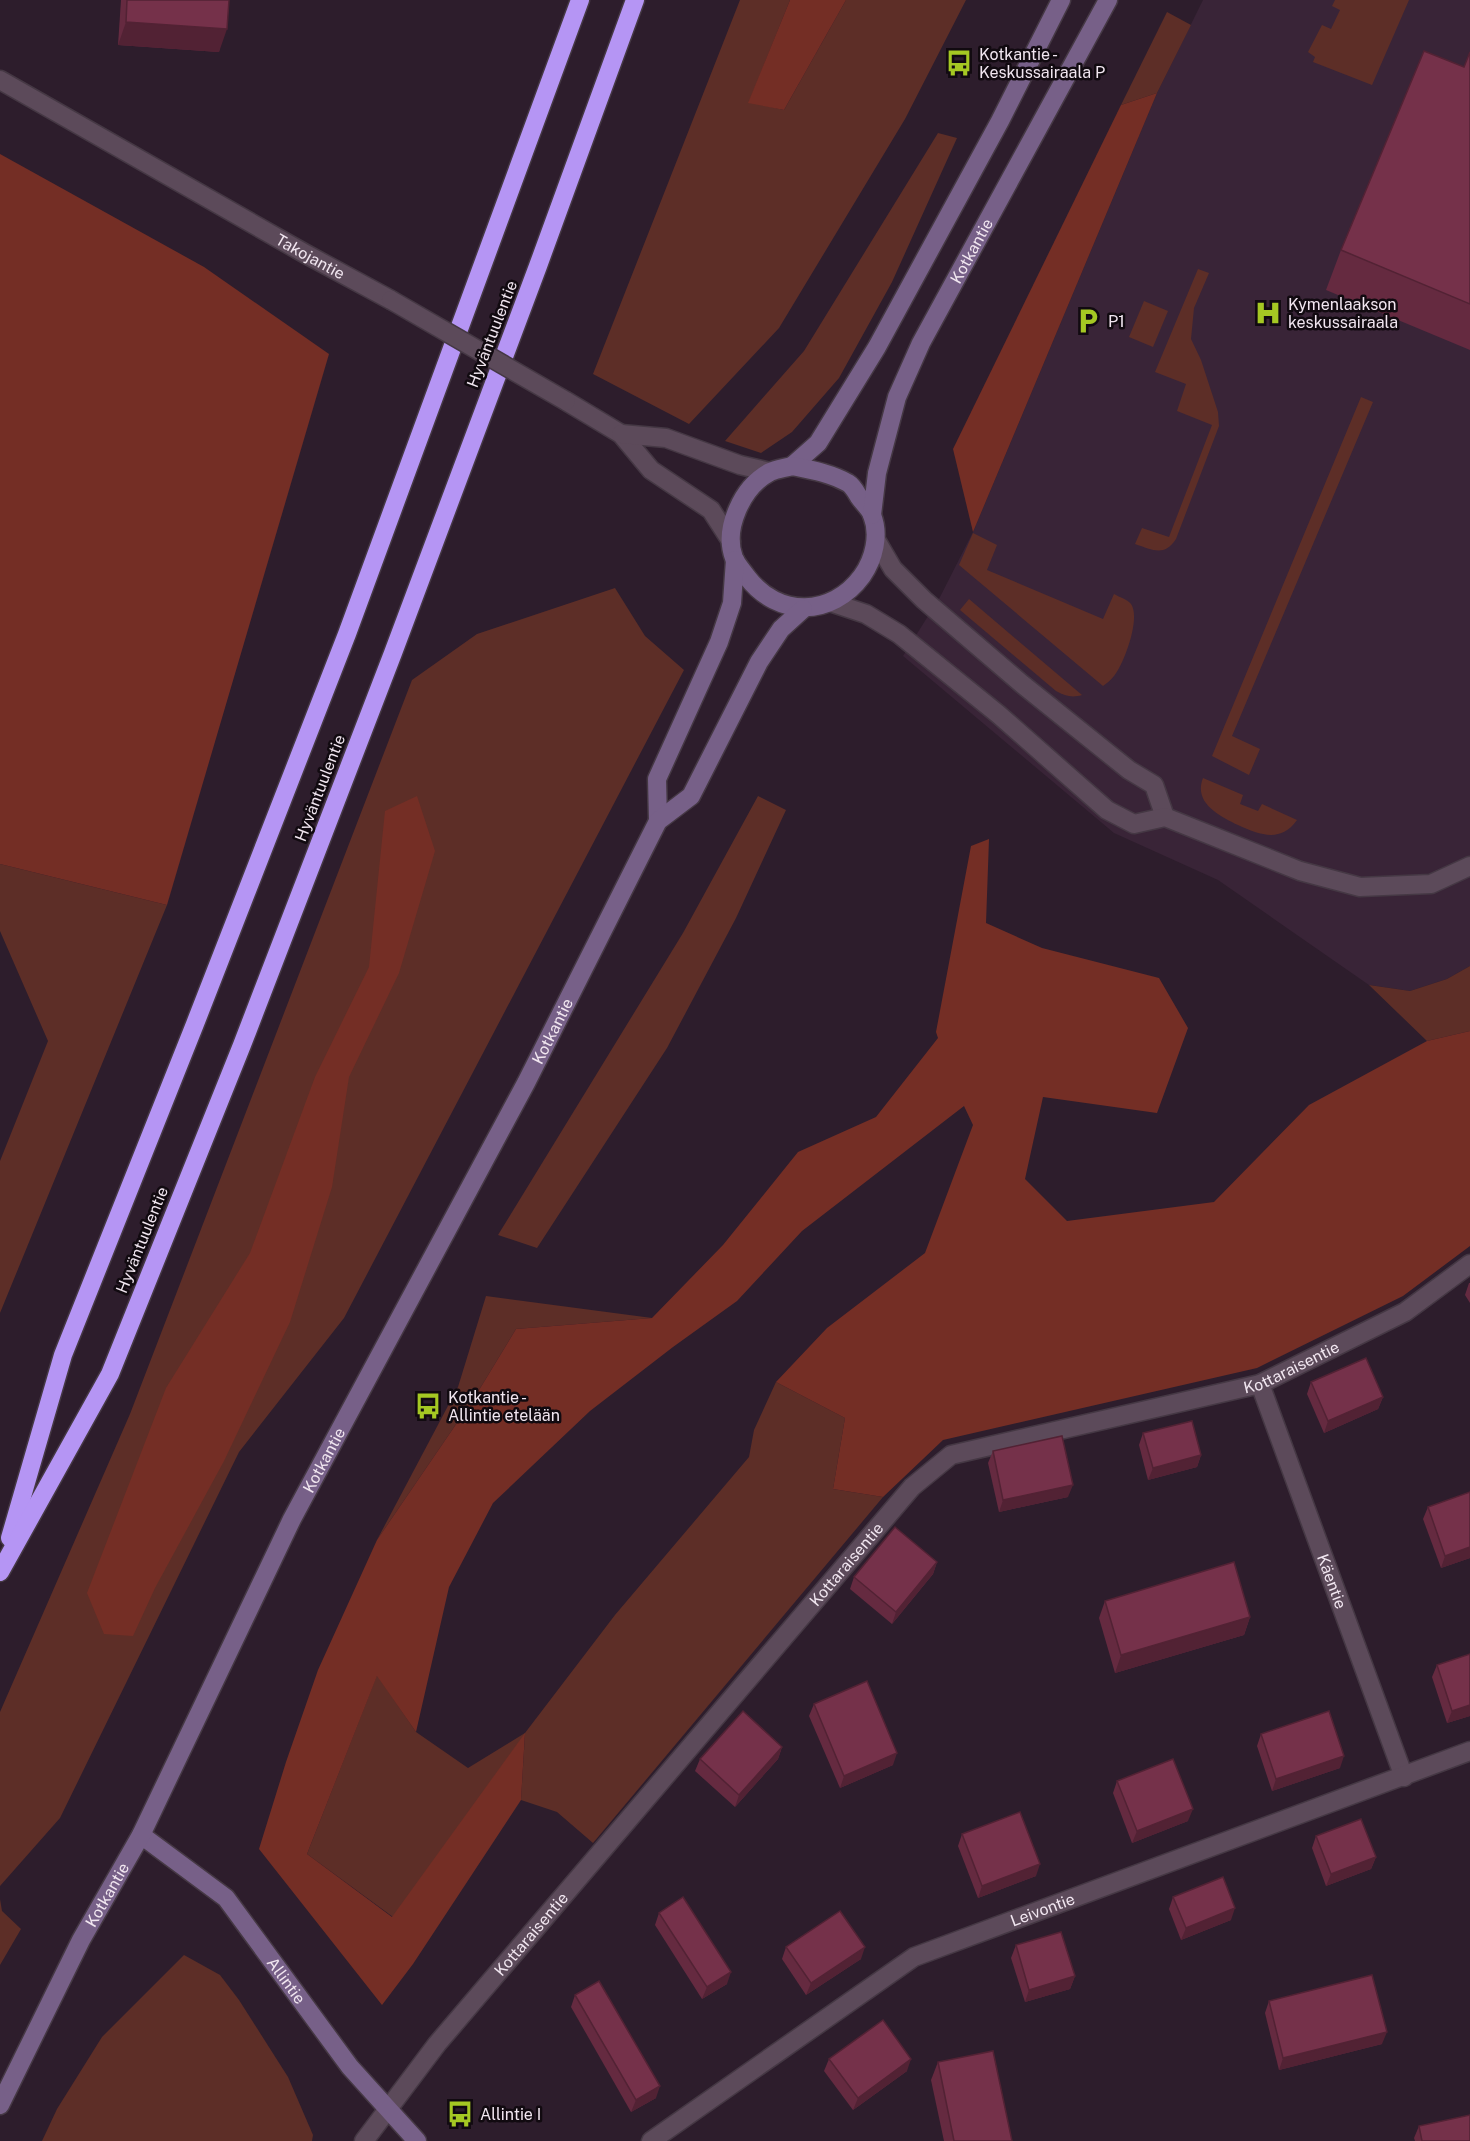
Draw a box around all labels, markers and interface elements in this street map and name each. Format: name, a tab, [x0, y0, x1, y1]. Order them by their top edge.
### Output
place label: Kotkantie - Keskussairaala P	[979, 45, 1105, 82]
bus stop icon: Kotkantie - Keskussairaala P	[944, 48, 974, 78]
street label: Kotkantie	[946, 215, 997, 287]
street label: Takojantie	[272, 229, 348, 283]
street label: Hyväntuulentie	[463, 278, 521, 390]
place label: Kymenlaakson keskussairaala	[1288, 295, 1398, 332]
hospital icon: Kymenlaakson keskussairaala	[1253, 298, 1283, 328]
parking icon: P1	[1073, 306, 1103, 336]
place label: P1	[1108, 312, 1125, 331]
street label: Hyväntuulentie	[291, 732, 349, 844]
street label: Kotkantie	[528, 995, 577, 1067]
street label: Hyväntuulentie	[112, 1184, 172, 1296]
street label: Kottaraisentie	[1241, 1337, 1342, 1397]
place label: Kotkantie - Allintie etelään	[448, 1388, 560, 1425]
bus stop icon: Kotkantie - Allintie etelään	[413, 1391, 443, 1421]
street label: Kotkantie	[298, 1424, 349, 1496]
street label: Kottaraisentie	[805, 1519, 887, 1610]
street label: Käentie	[1314, 1551, 1351, 1611]
street label: Kotkantie	[81, 1859, 133, 1930]
street label: Kottaraisentie	[490, 1888, 572, 1980]
street label: Leivontie	[1008, 1889, 1077, 1930]
street label: Allintie	[263, 1953, 310, 2007]
bus stop icon: Allintie I	[445, 2099, 475, 2129]
place label: Allintie I	[480, 2105, 541, 2124]

